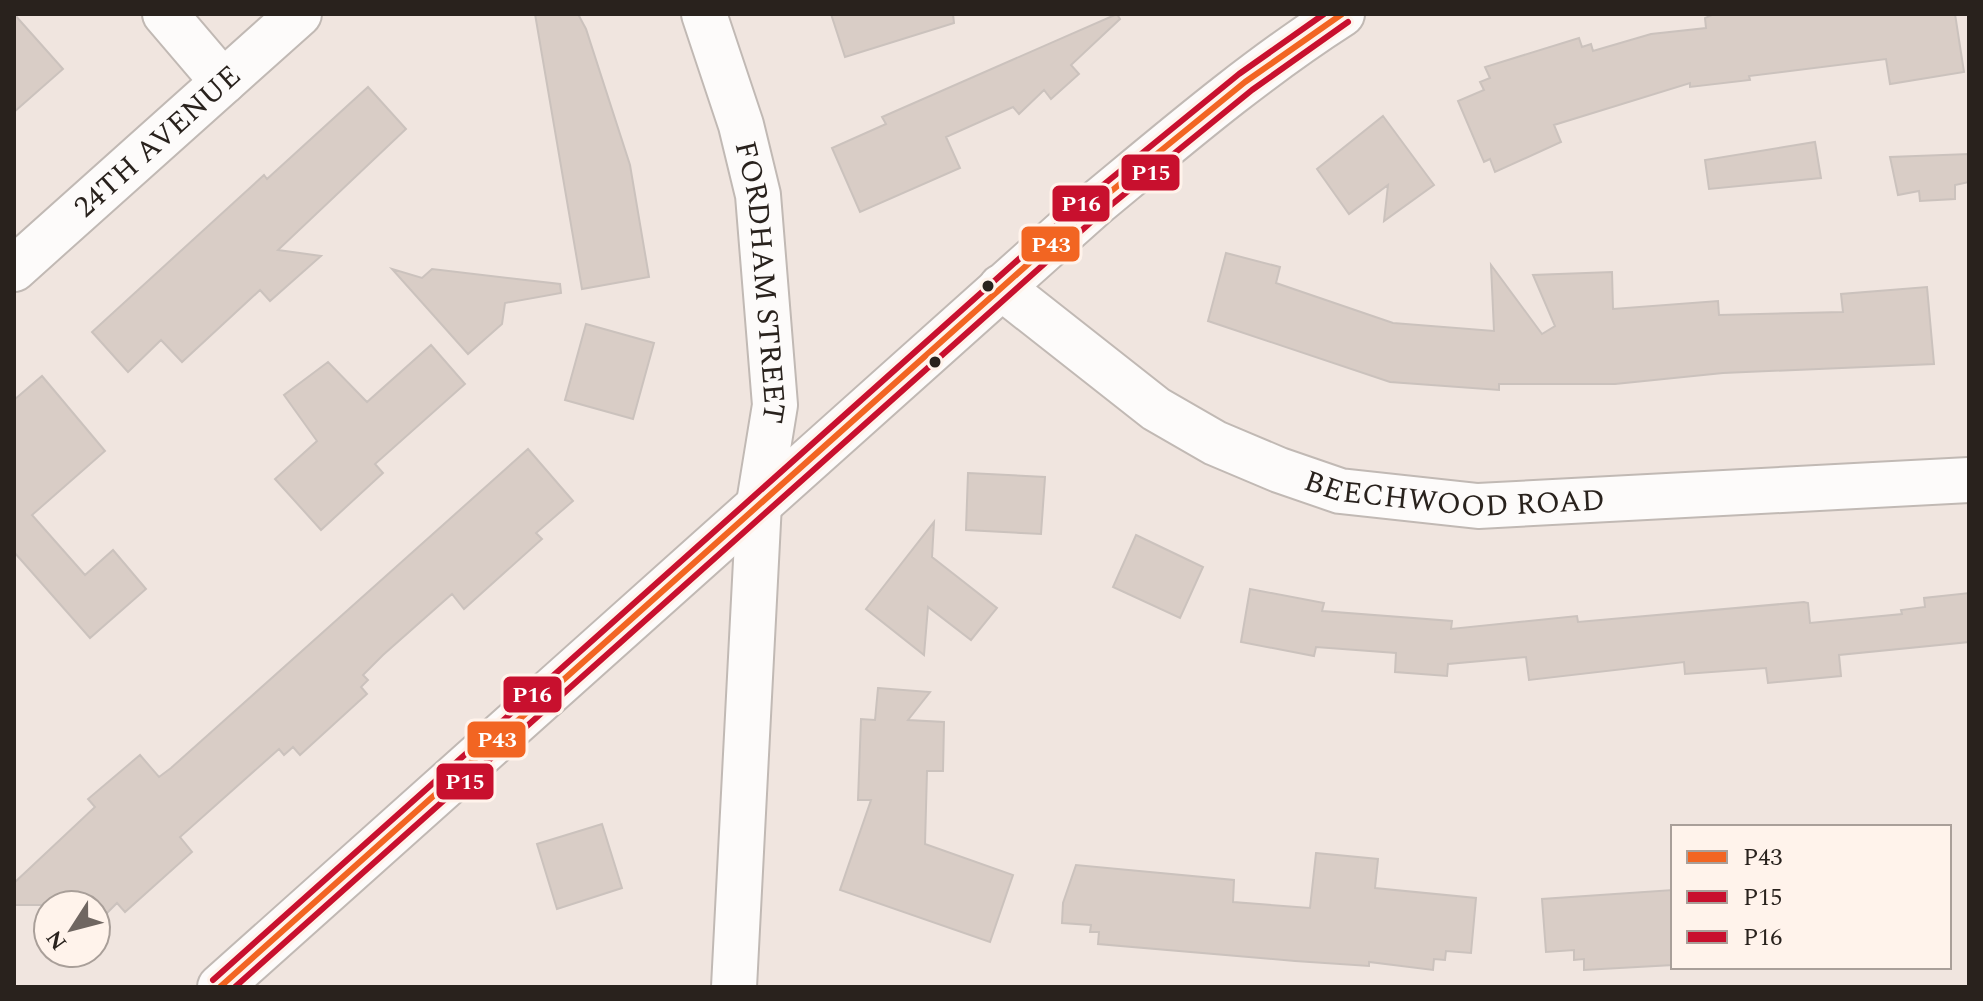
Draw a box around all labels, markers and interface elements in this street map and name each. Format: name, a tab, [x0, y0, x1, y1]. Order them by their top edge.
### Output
street label: 24TH AVENUE	[64, 54, 252, 229]
street label: FORDHAM STREET	[722, 136, 797, 427]
line badge: P15	[1120, 153, 1181, 192]
text: P15	[1131, 157, 1171, 190]
line badge: P16	[1051, 184, 1111, 223]
text: P16	[1061, 188, 1101, 221]
line badge: P43	[1020, 225, 1081, 263]
text: P43	[1031, 229, 1071, 262]
unlabelled marker	[980, 278, 996, 294]
unlabelled marker	[927, 354, 943, 370]
street label: BEECHWOOD ROAD	[1298, 458, 1606, 531]
line badge: P16	[502, 675, 563, 714]
text: P16	[512, 679, 552, 712]
line badge: P43	[466, 720, 527, 759]
text: P43	[477, 724, 517, 757]
line badge: P15	[435, 762, 495, 801]
text: P15	[445, 766, 485, 799]
legend	[1671, 825, 1951, 969]
text: P43	[1743, 840, 1782, 876]
text: P15	[1743, 880, 1782, 916]
north arrow	[32, 889, 112, 969]
text: P16	[1743, 920, 1782, 956]
text: N	[38, 923, 76, 957]

